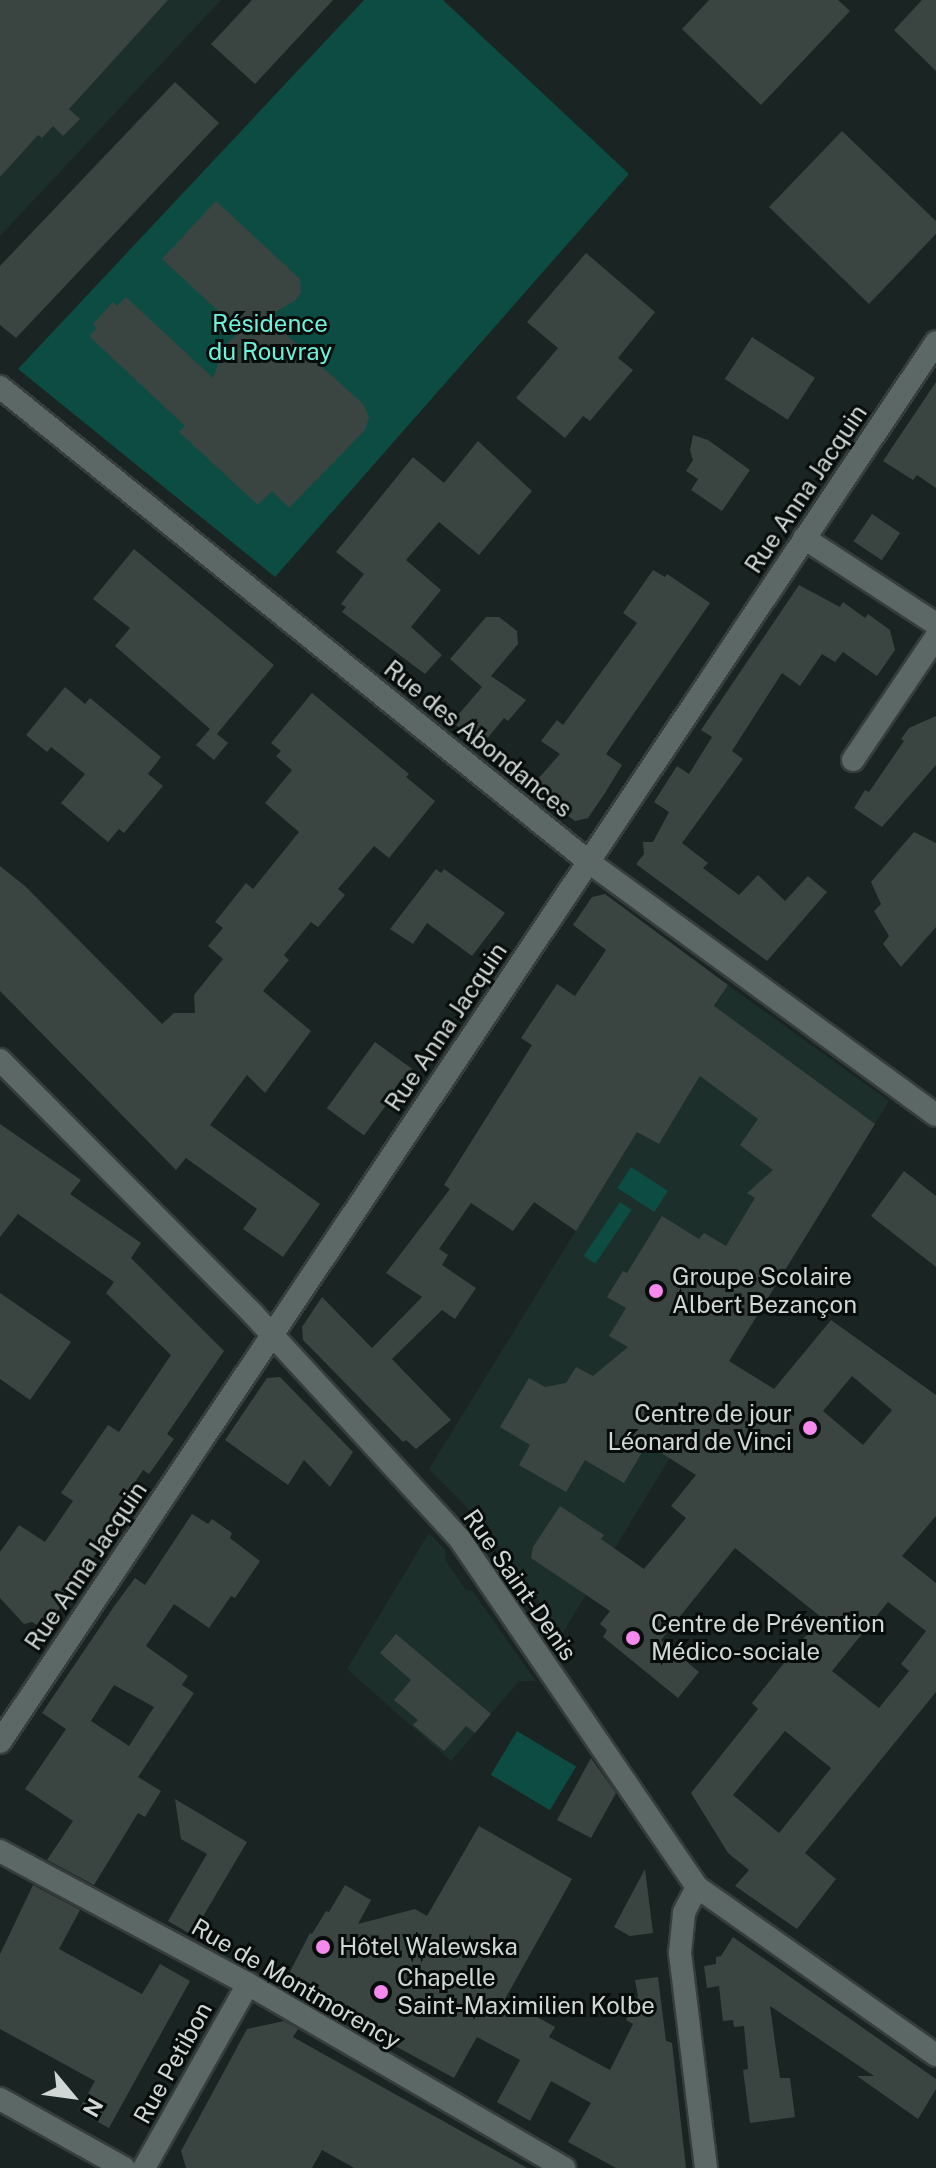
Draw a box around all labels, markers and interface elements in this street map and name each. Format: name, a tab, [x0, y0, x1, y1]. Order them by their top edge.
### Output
park label: Résidence du Rouvray	[208, 310, 332, 366]
street label: Rue Anna Jacquin	[739, 399, 873, 579]
street label: Rue des Abondances	[378, 654, 578, 824]
street label: Rue Anna Jacquin	[379, 937, 513, 1117]
place label: Groupe Scolaire Albert Bezançon	[672, 1263, 857, 1319]
marker: Groupe Scolaire Albert Bezançon	[647, 1282, 665, 1300]
place label: Centre de jour Léonard de Vinci	[606, 1400, 792, 1456]
marker: Centre de jour Léonard de Vinci	[799, 1417, 821, 1439]
street label: Rue Anna Jacquin	[19, 1476, 153, 1656]
street label: Rue Saint-Denis	[457, 1504, 583, 1666]
place label: Centre de Prévention Médico-sociale	[651, 1610, 885, 1666]
marker: Centre de Prévention Médico-sociale	[622, 1627, 644, 1649]
street label: Rue de Montmorency	[186, 1912, 406, 2056]
place label: Hôtel Walewska	[339, 1933, 518, 1961]
marker: Hôtel Walewska	[314, 1938, 332, 1956]
place label: Chapelle Saint-Maximilien Kolbe	[397, 1964, 655, 2020]
marker: Chapelle Saint-Maximilien Kolbe	[372, 1983, 390, 2001]
street label: Rue Petibon	[128, 1997, 218, 2129]
north arrow	[32, 2056, 112, 2136]
text: N	[77, 2094, 109, 2121]

